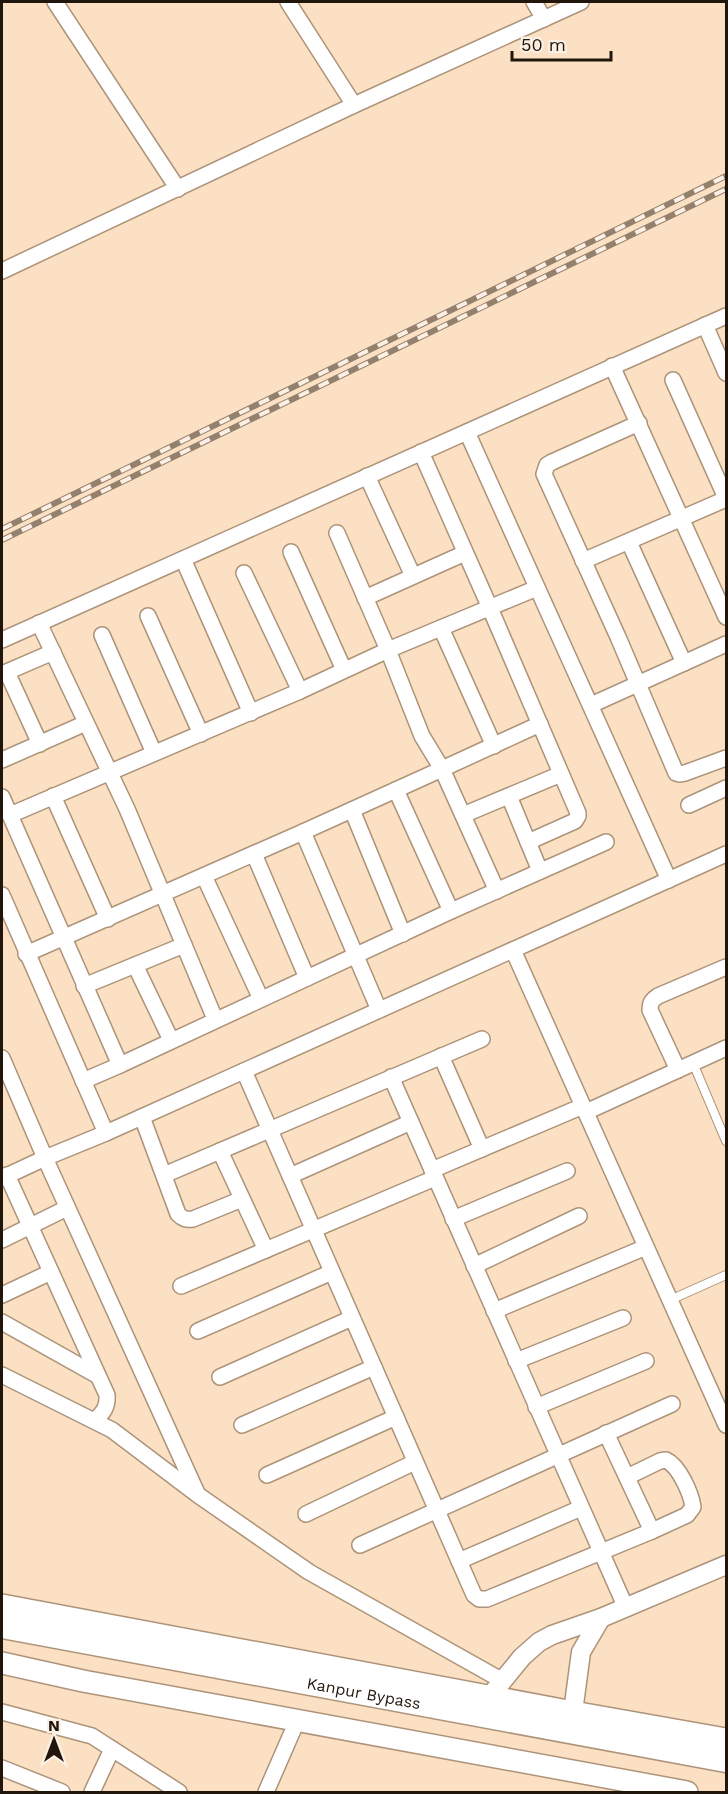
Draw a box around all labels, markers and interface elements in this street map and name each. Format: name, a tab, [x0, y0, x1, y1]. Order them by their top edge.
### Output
scale bar	[512, 24, 611, 62]
text: 50 m	[521, 34, 566, 55]
street label: Kanpur Bypass	[305, 1673, 422, 1713]
north arrow	[24, 1710, 84, 1770]
text: N	[48, 1716, 60, 1735]

